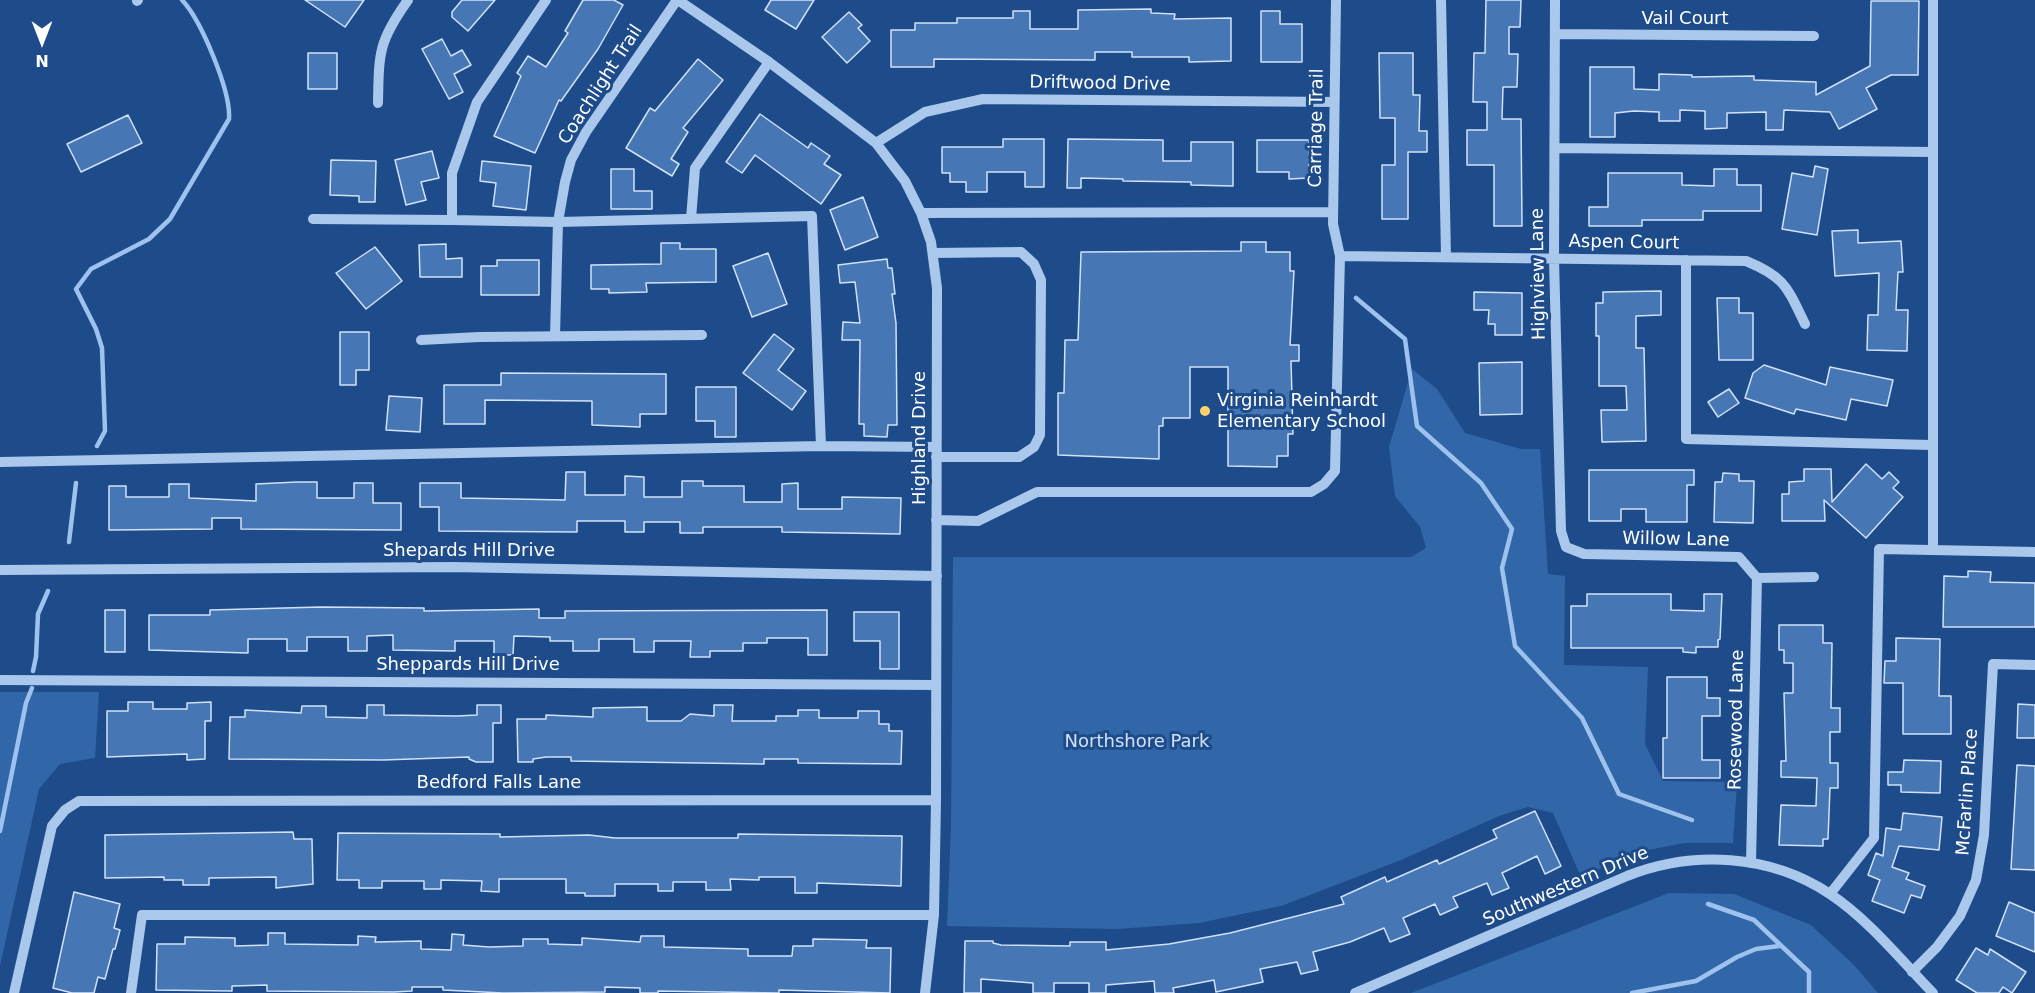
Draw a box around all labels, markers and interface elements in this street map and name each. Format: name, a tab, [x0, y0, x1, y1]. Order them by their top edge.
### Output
street label: Vail Court	[1641, 8, 1729, 30]
north arrow	[12, 12, 72, 72]
street label: Coachlight Trail	[554, 21, 648, 149]
text: N	[35, 51, 49, 70]
street label: Carriage Trail	[1305, 68, 1329, 188]
street label: Driftwood Drive	[1029, 72, 1171, 96]
street label: Highview Lane	[1527, 208, 1551, 340]
street label: Aspen Court	[1568, 231, 1680, 255]
street label: Highland Drive	[909, 371, 931, 505]
place label: Virginia Reinhardt Elementary School	[1217, 390, 1386, 432]
marker: Virginia Reinhardt Elementary School	[1198, 404, 1212, 418]
street label: Willow Lane	[1622, 528, 1730, 552]
street label: Shepards Hill Drive	[383, 540, 555, 562]
street label: Rosewood Lane	[1725, 650, 1749, 790]
street label: Sheppards Hill Drive	[376, 654, 560, 676]
street label: McFarlin Place	[1953, 728, 1983, 856]
park label: Northshore Park	[1065, 731, 1209, 753]
street label: Bedford Falls Lane	[417, 772, 581, 794]
street label: Southwestern Drive	[1480, 842, 1652, 932]

